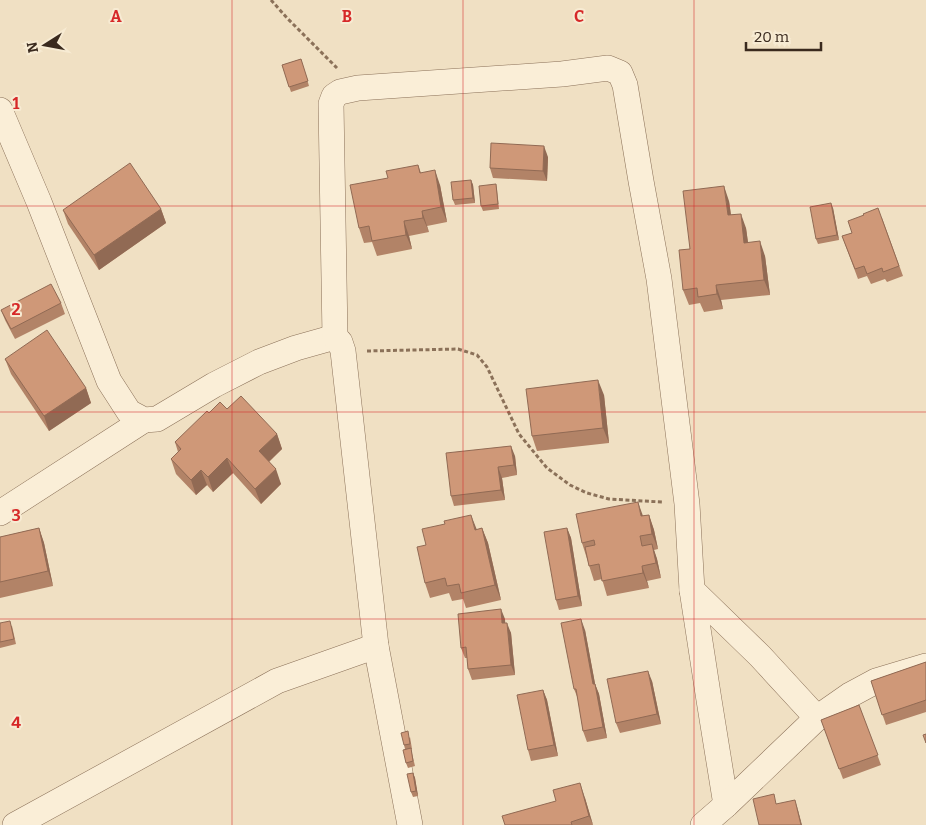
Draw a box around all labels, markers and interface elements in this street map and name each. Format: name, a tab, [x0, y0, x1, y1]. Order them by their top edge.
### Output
text: A	[110, 7, 122, 26]
text: B	[342, 7, 352, 26]
text: C	[574, 7, 584, 26]
north arrow	[20, 20, 70, 70]
scale bar	[746, 20, 821, 52]
text: 20 m	[754, 28, 790, 46]
text: N	[23, 40, 42, 54]
text: 1	[13, 94, 20, 113]
text: 2	[11, 300, 21, 319]
text: 3	[11, 506, 21, 525]
text: 4	[11, 713, 21, 732]

